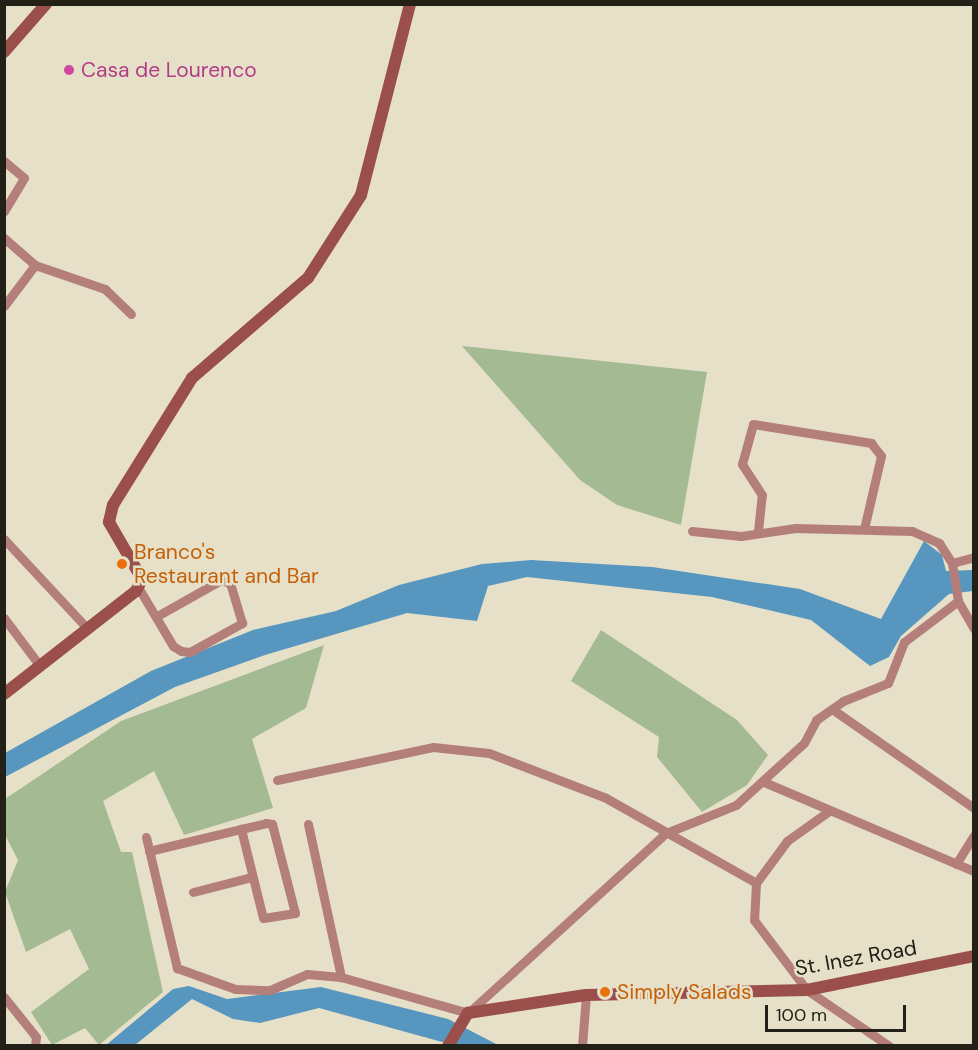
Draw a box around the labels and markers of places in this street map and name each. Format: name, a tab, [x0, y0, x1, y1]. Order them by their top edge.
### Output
place label: Casa de Lourenco	[81, 57, 257, 83]
marker: Casa de Lourenco	[62, 63, 76, 77]
place label: Branco's Restaurant and Bar	[134, 539, 319, 589]
marker: Branco's Restaurant and Bar	[115, 557, 129, 571]
place label: Simply Salads	[617, 979, 751, 1005]
marker: Simply Salads	[598, 985, 612, 999]

